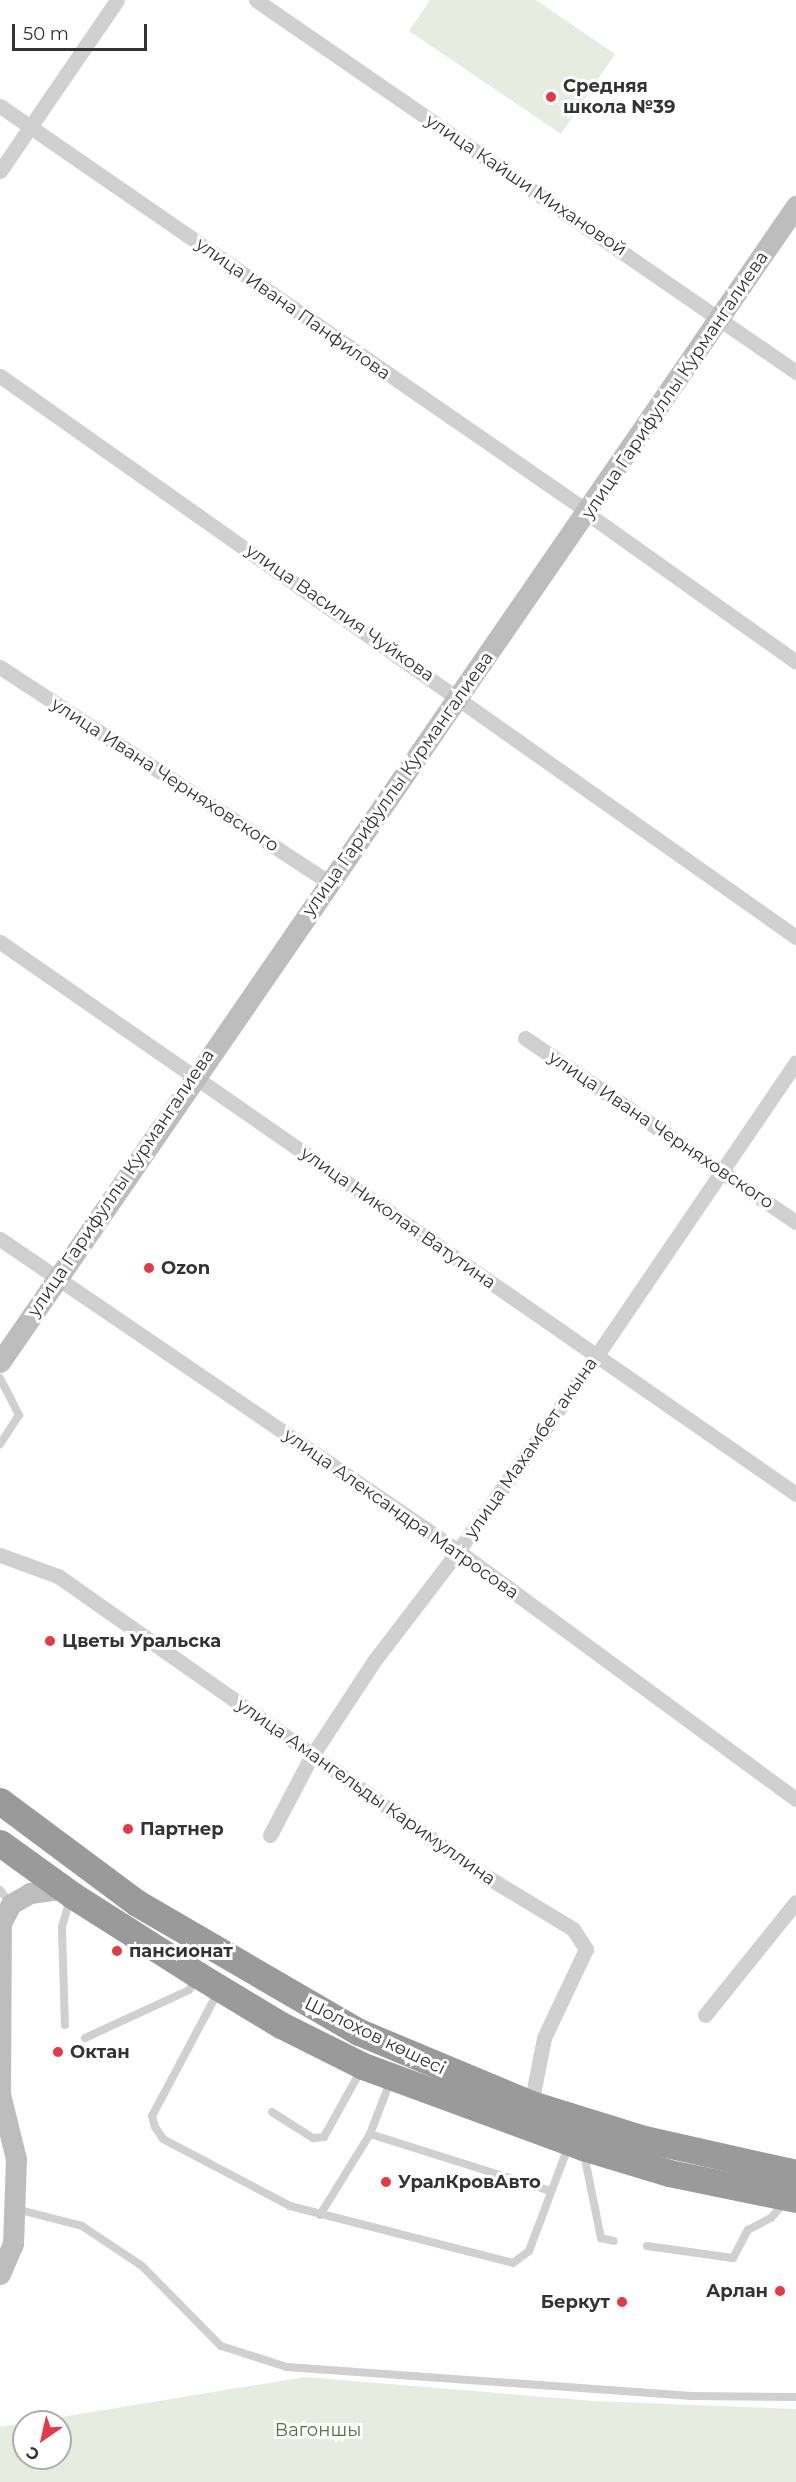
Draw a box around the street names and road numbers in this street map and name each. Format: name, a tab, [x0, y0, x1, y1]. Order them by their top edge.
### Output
street label: улица Кайши Михановой	[421, 110, 631, 260]
street label: улица Ивана Панфилова	[191, 233, 395, 385]
street label: улица Гарифуллы Курмангалиева	[577, 247, 773, 523]
street label: улица Василия Чуйкова	[242, 540, 438, 686]
street label: улица Гарифуллы Курмангалиева	[298, 648, 498, 920]
street label: улица Ивана Черняховского	[47, 693, 283, 857]
street label: улица Гарифуллы Курмангалиева	[23, 1045, 219, 1321]
street label: улица Ивана Черняховского	[544, 1046, 778, 1214]
street label: улица Николая Ватутина	[296, 1142, 500, 1294]
street label: улица Махамбет акына	[460, 1353, 602, 1543]
street label: улица Александра Матросова	[279, 1424, 523, 1604]
street label: улица Амангельды Каримуллина	[232, 1694, 500, 1890]
street label: Шолохов көшесі	[301, 1992, 449, 2080]

